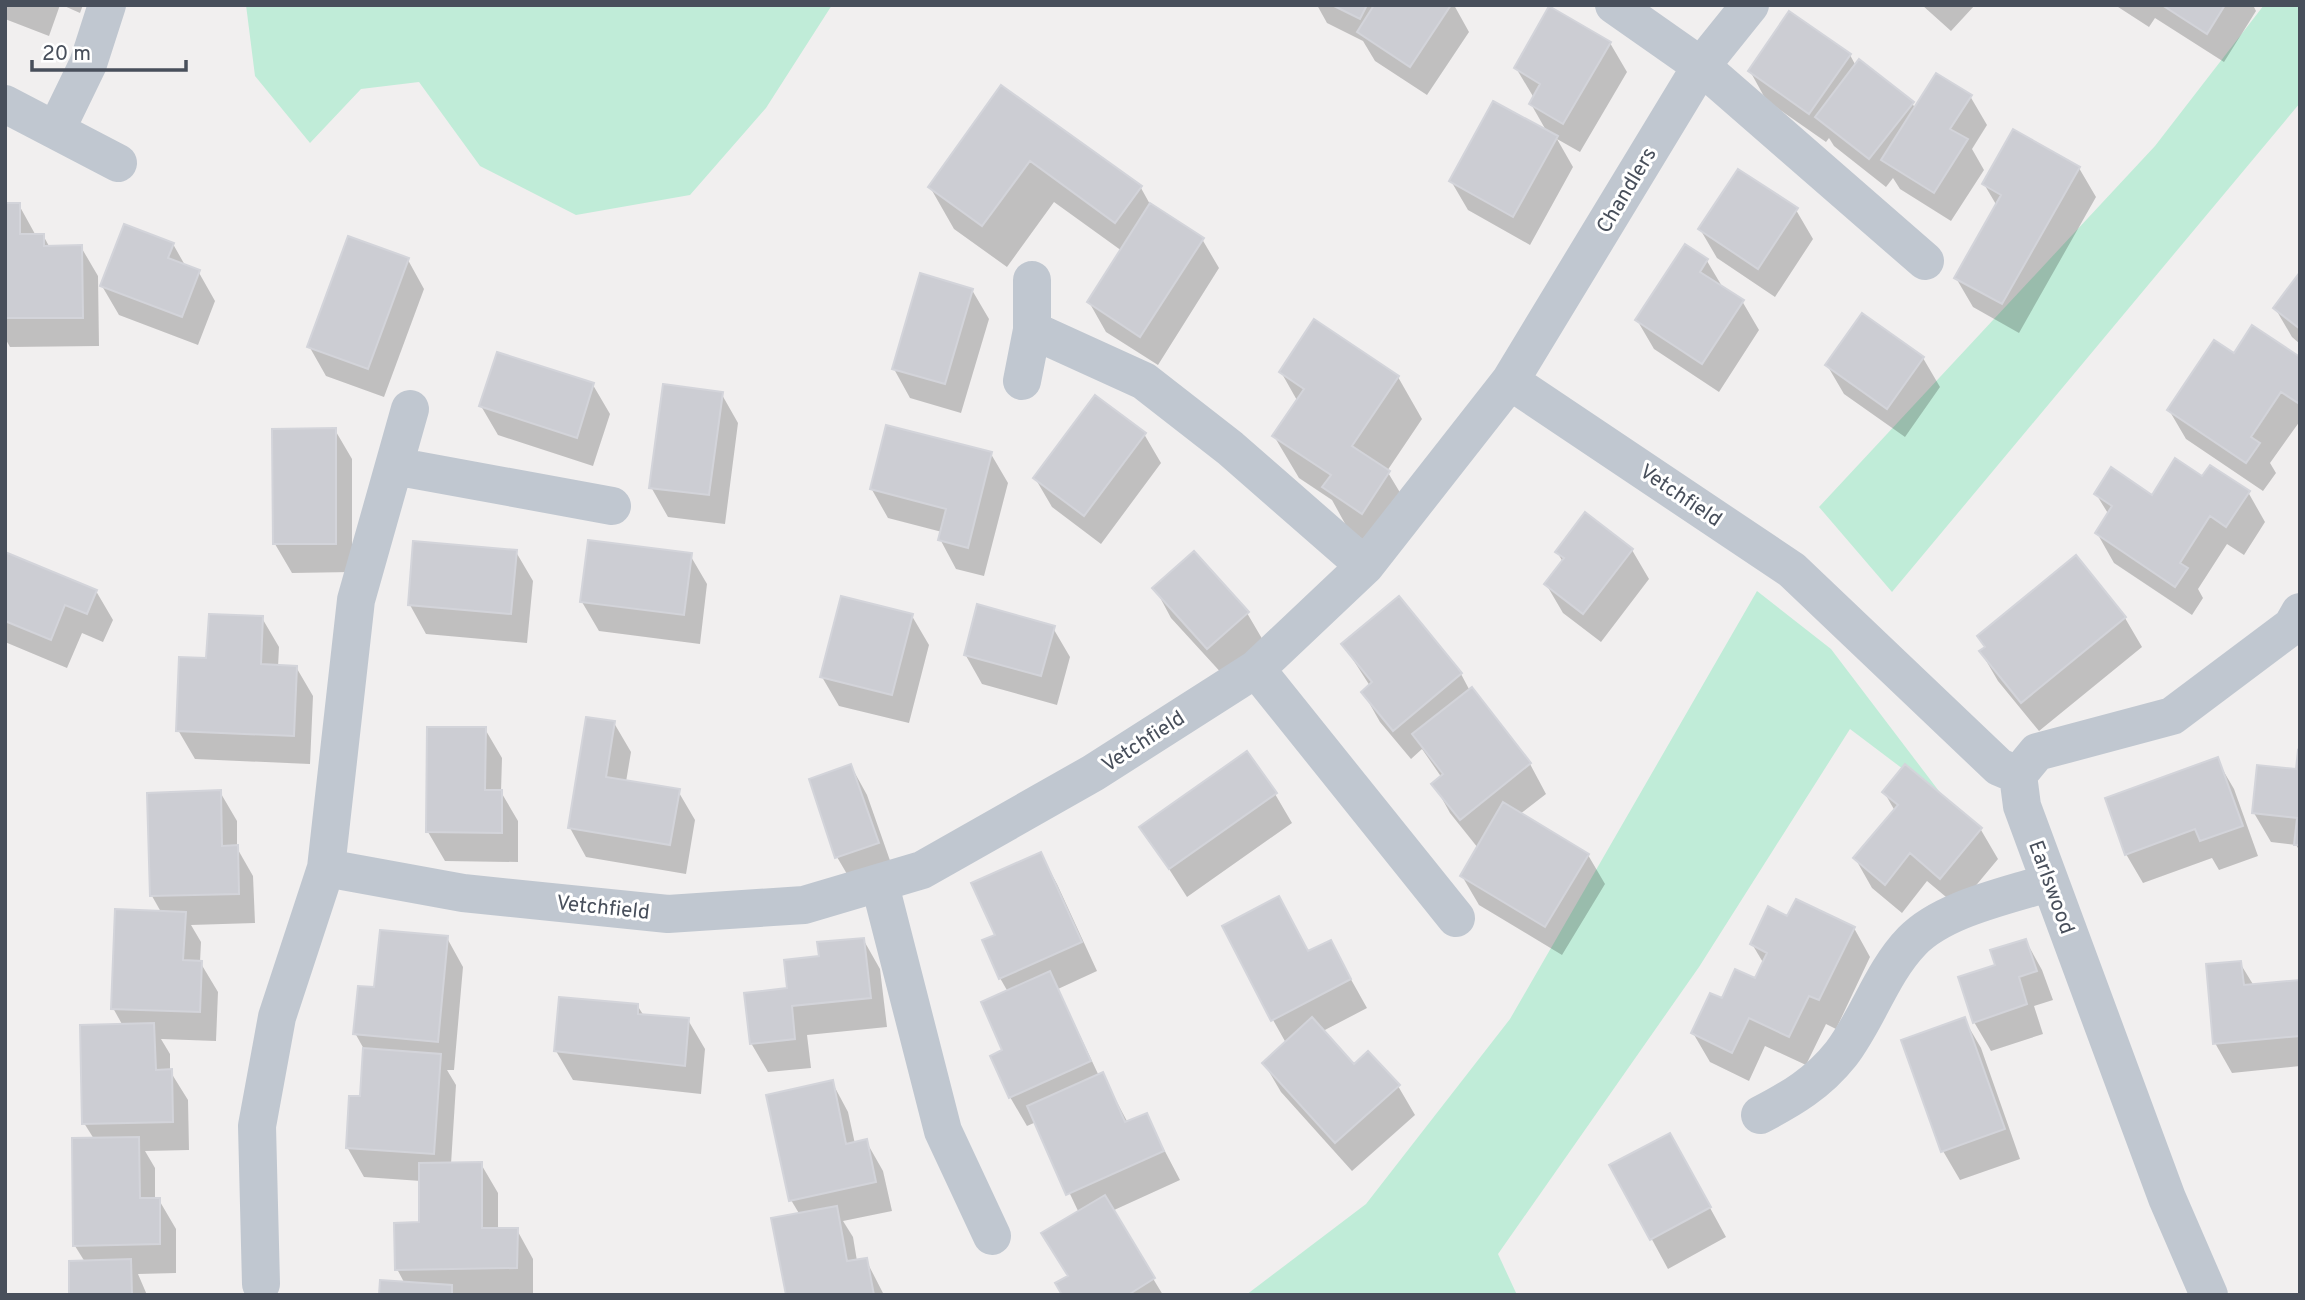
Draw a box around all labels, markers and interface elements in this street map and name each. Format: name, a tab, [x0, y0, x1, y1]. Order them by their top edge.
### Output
scale bar	[32, 28, 186, 72]
text: 20 m	[42, 41, 91, 68]
street label: Chandlers	[1591, 143, 1663, 239]
street label: Vetchfield	[1634, 459, 1727, 534]
street label: Vetchfield	[1097, 705, 1190, 779]
street label: Earlswood	[2021, 837, 2080, 938]
street label: Vetchfield	[555, 890, 651, 927]

